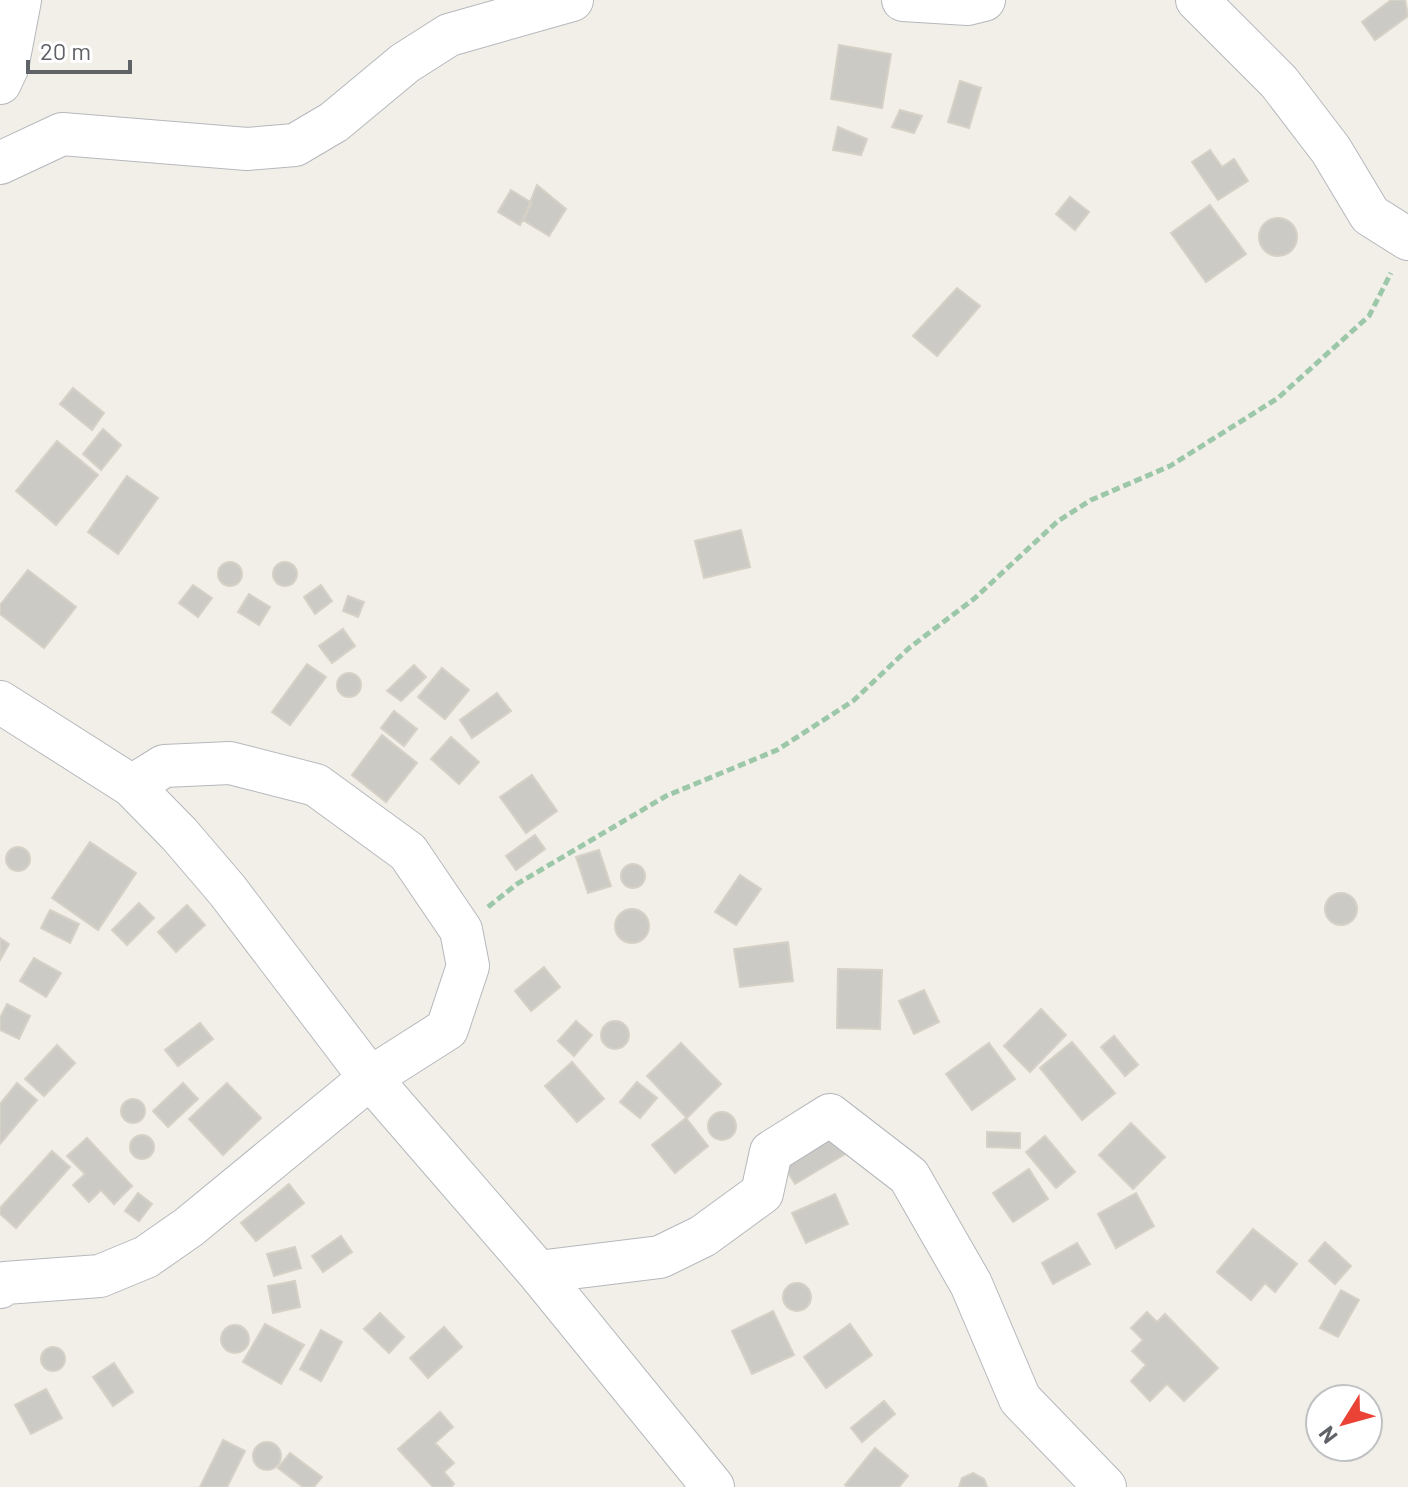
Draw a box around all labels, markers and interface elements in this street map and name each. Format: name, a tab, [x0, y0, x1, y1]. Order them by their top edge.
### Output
scale bar	[28, 24, 130, 74]
text: 20 m	[40, 36, 91, 65]
north arrow	[1304, 1383, 1384, 1463]
text: N	[1312, 1422, 1342, 1449]

